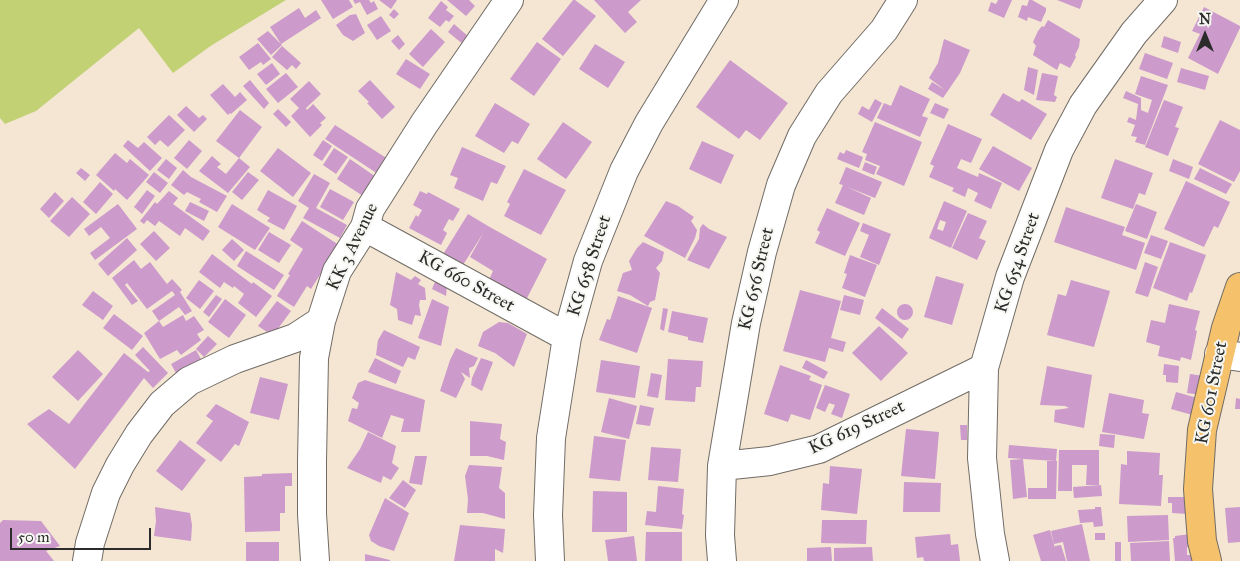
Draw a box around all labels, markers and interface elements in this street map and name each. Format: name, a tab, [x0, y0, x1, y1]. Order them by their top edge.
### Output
north arrow	[1180, 10, 1230, 60]
text: N	[1199, 11, 1211, 28]
street label: KK 3 Avenue	[323, 200, 383, 294]
street label: KG 654 Street	[991, 210, 1045, 316]
street label: KG 658 Street	[564, 213, 616, 319]
street label: KG 656 Street	[735, 226, 779, 332]
street label: KG 660 Street	[414, 247, 518, 317]
street label: KG 601 Street	[1191, 340, 1233, 446]
street label: KG 619 Street	[806, 396, 908, 460]
scale bar	[12, 518, 154, 550]
text: 50 m	[18, 528, 50, 546]

